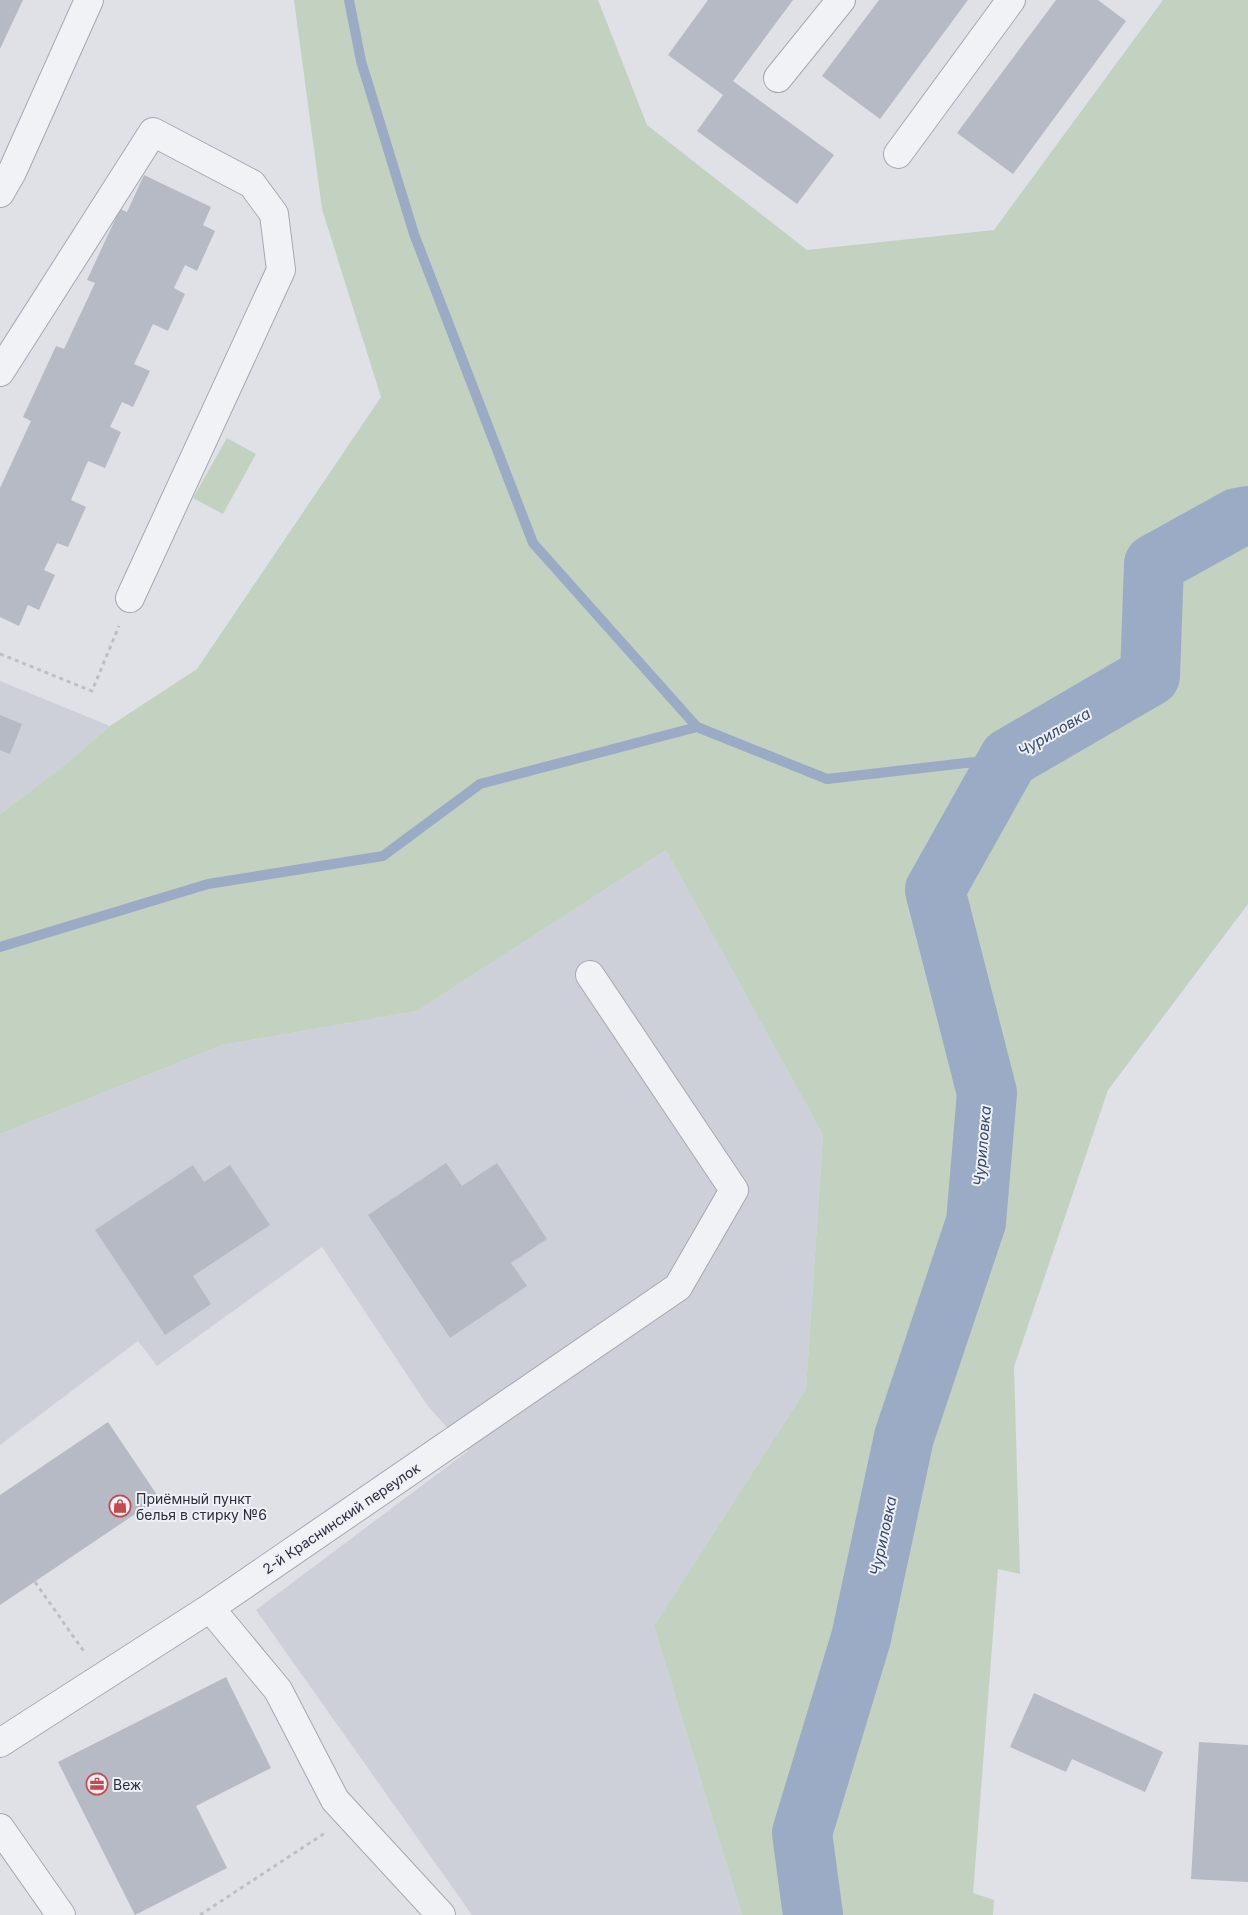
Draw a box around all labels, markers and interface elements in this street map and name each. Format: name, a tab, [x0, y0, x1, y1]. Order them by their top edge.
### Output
water label: Чуриловка	[1014, 704, 1094, 760]
water label: Чуриловка	[969, 1105, 995, 1187]
street label: 2-й Краснинский переулок	[259, 1459, 423, 1577]
place label: Приёмный пункт белья в стирку №6	[136, 1490, 267, 1523]
shop icon: Приёмный пункт белья в стирку №6	[108, 1494, 132, 1518]
water label: Чуриловка	[865, 1495, 901, 1577]
office icon: Веж	[85, 1772, 109, 1796]
place label: Веж	[113, 1776, 141, 1793]

